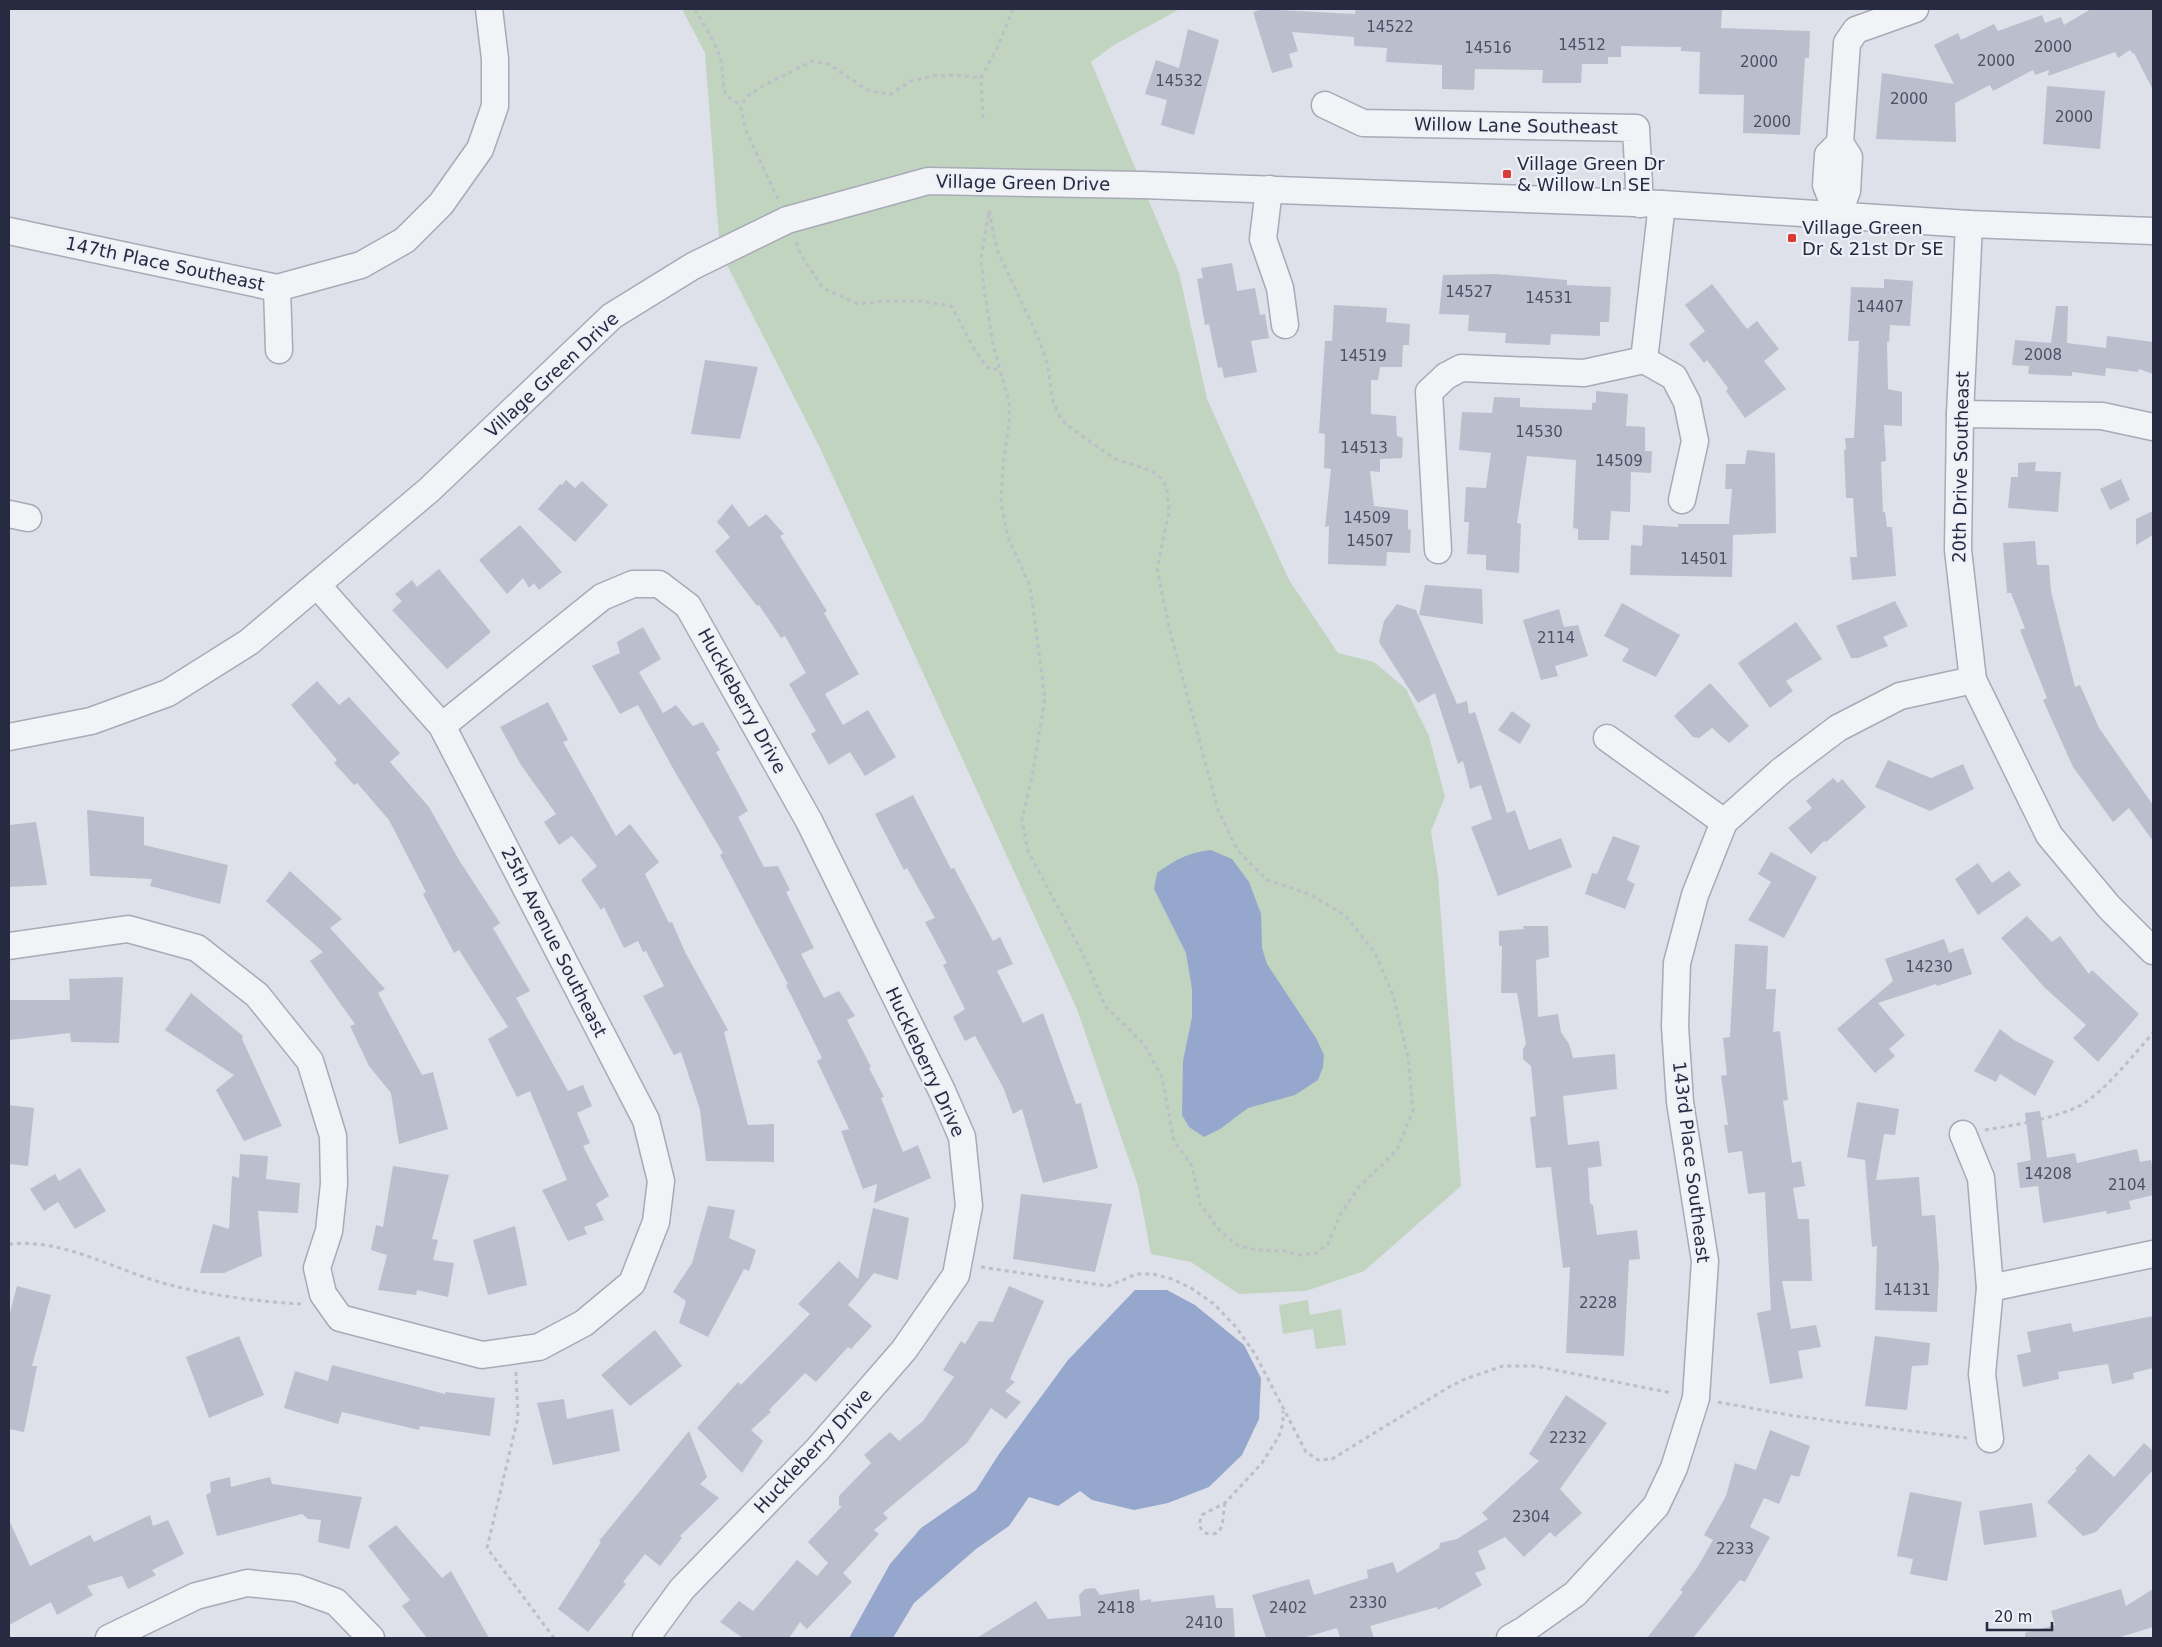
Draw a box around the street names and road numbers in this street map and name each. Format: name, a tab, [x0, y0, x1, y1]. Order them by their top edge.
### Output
street label: Willow Lane Southeast	[1414, 113, 1618, 138]
street label: Village Green Drive	[936, 170, 1110, 195]
street label: 147th Place Southeast	[64, 232, 267, 295]
street label: Village Green Drive	[481, 307, 623, 442]
street label: 20th Drive Southeast	[1948, 371, 1973, 563]
street label: Huckleberry Drive	[694, 625, 791, 777]
street label: 25th Avenue Southeast	[497, 843, 612, 1040]
street label: Huckleberry Drive	[882, 984, 969, 1140]
street label: 143rd Place Southeast	[1669, 1060, 1714, 1264]
street label: Huckleberry Drive	[749, 1384, 876, 1517]

